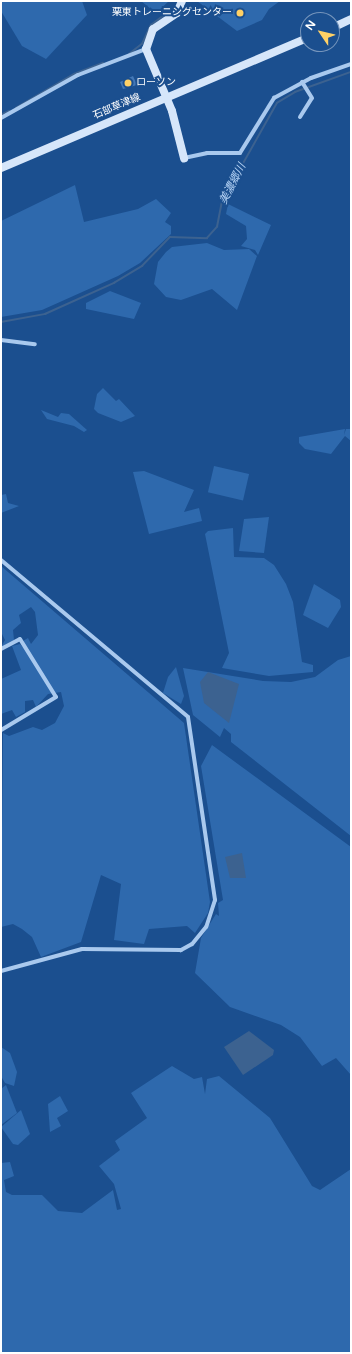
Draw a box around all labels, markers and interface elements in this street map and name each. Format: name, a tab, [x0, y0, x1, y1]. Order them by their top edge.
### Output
place label: 栗東トレーニングセンター	[112, 7, 232, 19]
marker: 栗東トレーニングセンター	[235, 8, 245, 18]
north arrow	[300, 12, 340, 52]
text: N	[303, 18, 318, 33]
place label: ローソン	[136, 77, 176, 89]
marker: ローソン	[123, 78, 133, 88]
street label: 石部草津線	[92, 92, 142, 122]
water label: 美濃郷川	[217, 161, 249, 207]

